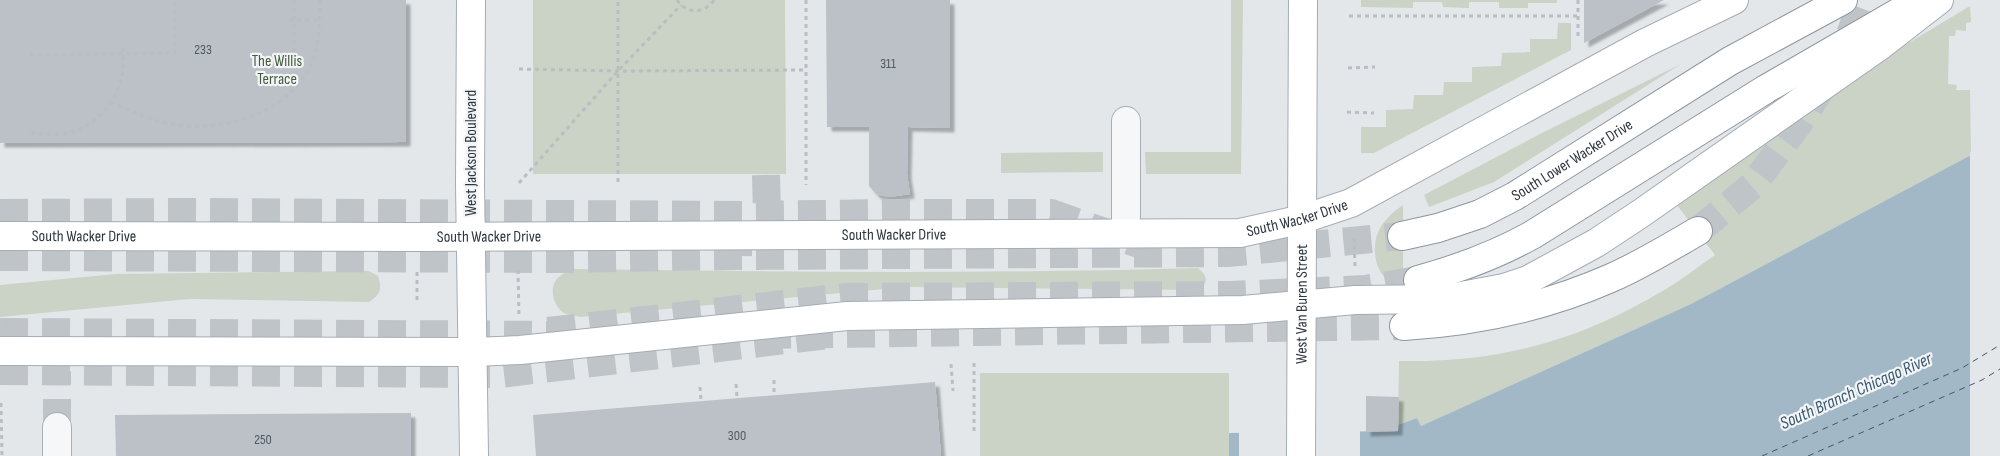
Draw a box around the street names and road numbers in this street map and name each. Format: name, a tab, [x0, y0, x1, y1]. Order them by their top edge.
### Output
street label: West Jackson Boulevard	[462, 90, 481, 216]
street label: South Lower Wacker Drive	[1508, 115, 1636, 205]
street label: South Wacker Drive	[1245, 195, 1350, 241]
street label: South Wacker Drive	[842, 225, 946, 244]
street label: South Wacker Drive	[32, 227, 136, 246]
street label: South Wacker Drive	[437, 227, 541, 246]
street label: West Van Buren Street	[1292, 244, 1311, 364]

